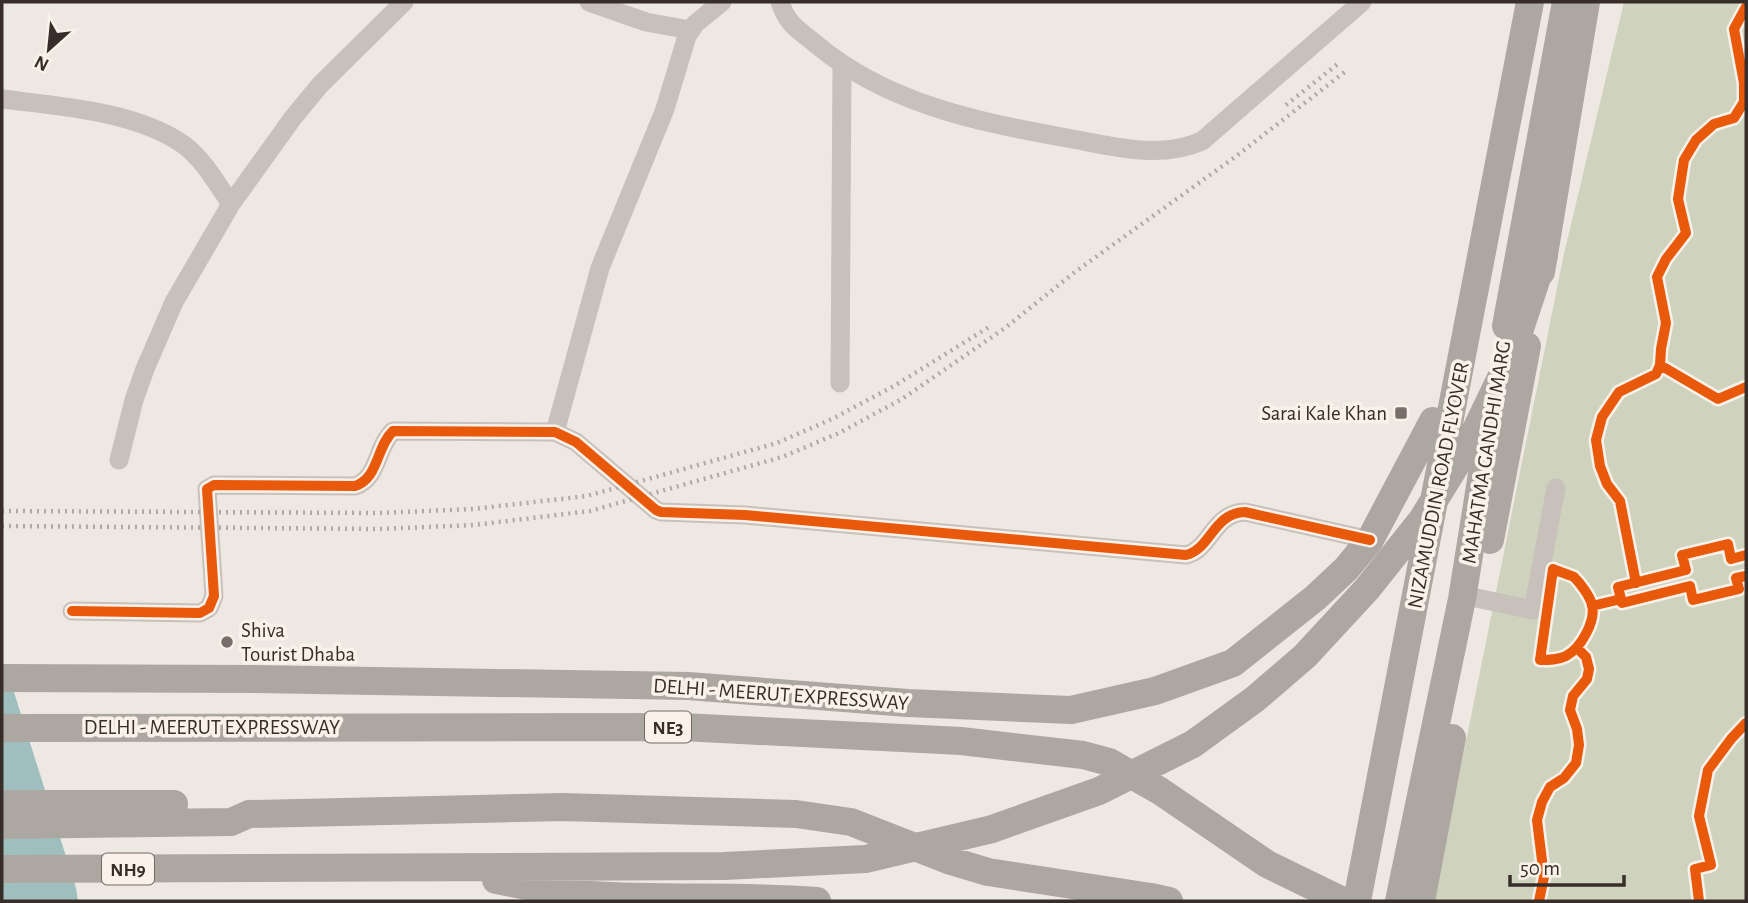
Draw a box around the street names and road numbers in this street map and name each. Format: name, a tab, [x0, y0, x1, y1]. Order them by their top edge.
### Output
street label: MAHATMA GANDHI MARG	[1458, 339, 1514, 565]
street label: NIZAMUDDIN ROAD FLYOVER	[1404, 360, 1473, 610]
street label: DELHI - MEERUT EXPRESSWAY	[652, 675, 910, 714]
road number: NE3	[645, 712, 691, 742]
street label: DELHI - MEERUT EXPRESSWAY	[84, 717, 340, 738]
road number: NH9	[102, 854, 154, 884]

